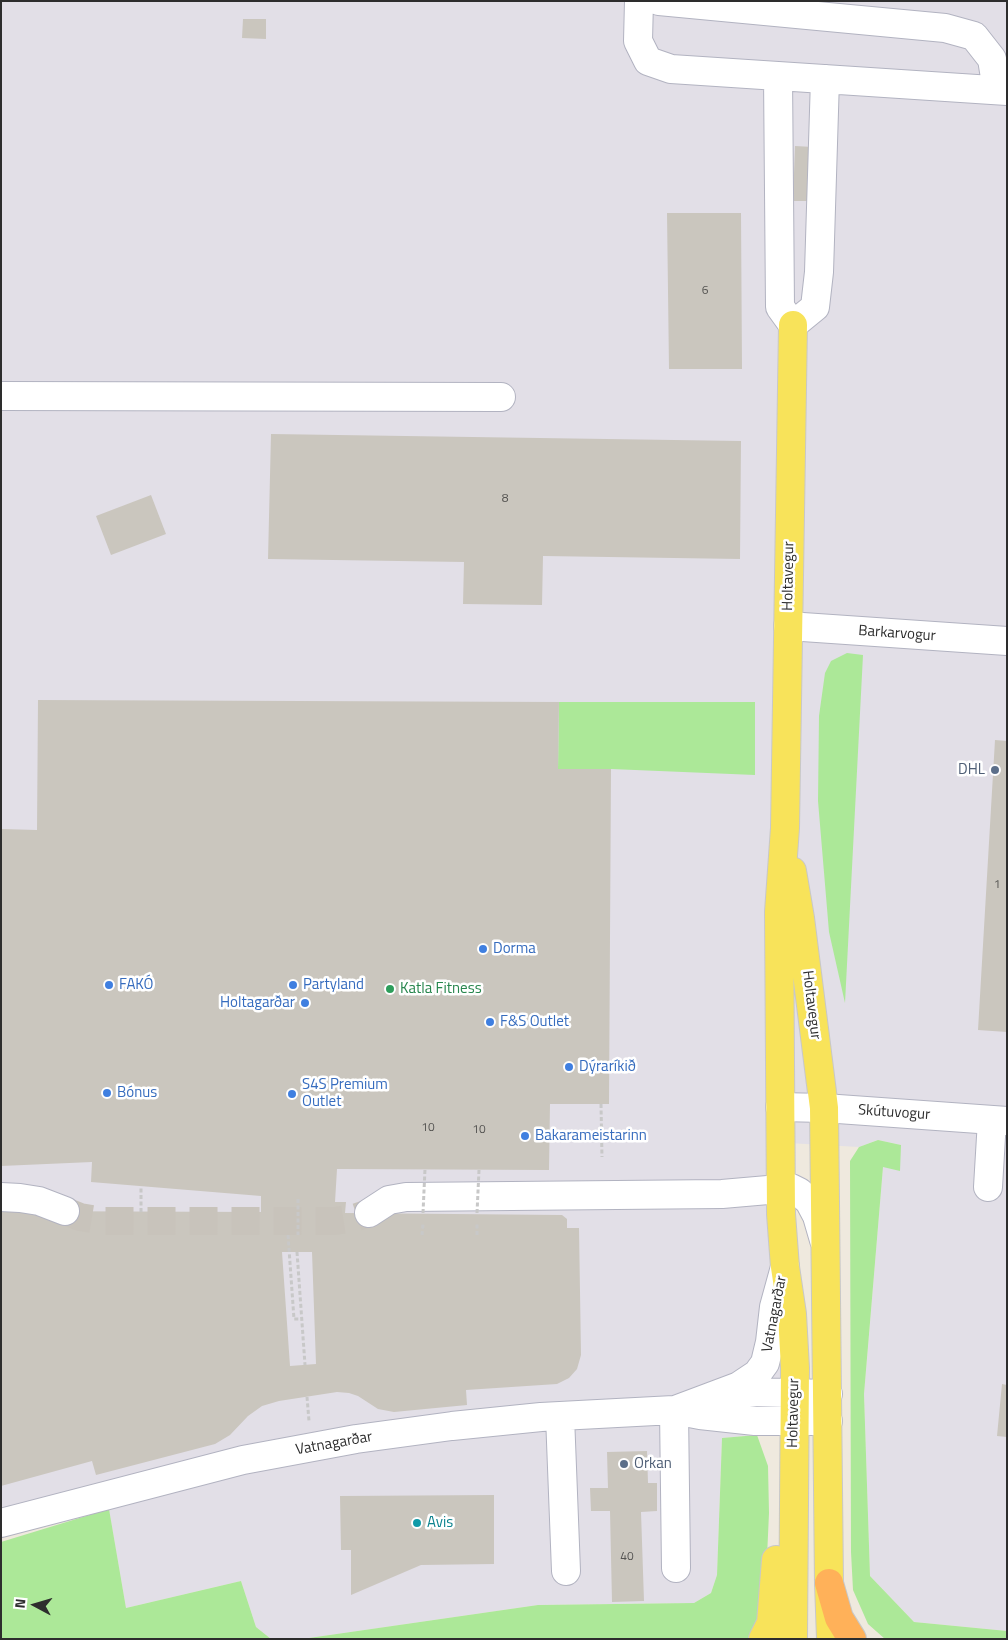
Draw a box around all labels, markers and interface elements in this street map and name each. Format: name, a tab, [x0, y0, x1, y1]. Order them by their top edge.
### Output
house number: 6	[702, 284, 708, 298]
house number: 8	[502, 492, 508, 506]
street label: Holtavegur	[779, 541, 799, 611]
street label: Barkarvogur	[858, 622, 936, 646]
place label: DHL	[958, 761, 985, 779]
marker: DHL	[989, 764, 1001, 776]
house number: 1	[994, 878, 1000, 892]
place label: Dorma	[493, 940, 536, 958]
marker: Dorma	[477, 943, 489, 955]
street label: Holtavegur	[798, 969, 824, 1041]
place label: FAKÓ	[119, 976, 153, 994]
place label: Partyland	[303, 976, 364, 994]
marker: FAKÓ	[103, 979, 115, 991]
marker: Partyland	[287, 979, 299, 991]
place label: Katla Fitness	[400, 980, 482, 998]
marker: Katla Fitness	[384, 983, 396, 995]
place label: Holtagarðar	[220, 994, 295, 1012]
marker: Holtagarðar	[299, 997, 311, 1009]
place label: F&S Outlet	[500, 1013, 569, 1031]
marker: F&S Outlet	[484, 1016, 496, 1028]
place label: Dýraríkið	[579, 1058, 636, 1076]
marker: Dýraríkið	[563, 1061, 575, 1073]
place label: S4S Premium Outlet	[302, 1076, 388, 1111]
place label: Bónus	[117, 1084, 157, 1102]
marker: Bónus	[101, 1087, 113, 1099]
marker: S4S Premium Outlet	[286, 1088, 298, 1100]
street label: Skútuvogur	[857, 1101, 931, 1125]
house number: 10	[421, 1121, 435, 1135]
house number: 10	[472, 1123, 486, 1137]
place label: Bakarameistarinn	[535, 1127, 647, 1145]
marker: Bakarameistarinn	[519, 1130, 531, 1142]
street label: Vatnagarðar	[759, 1274, 791, 1354]
street label: Holtavegur	[784, 1378, 804, 1448]
street label: Vatnagarðar	[294, 1428, 374, 1460]
place label: Orkan	[634, 1455, 672, 1473]
marker: Orkan	[618, 1458, 630, 1470]
place label: Avis	[427, 1514, 453, 1532]
marker: Avis	[411, 1517, 423, 1529]
house number: 40	[620, 1550, 634, 1564]
north arrow	[10, 1580, 60, 1630]
text: N	[9, 1597, 31, 1609]

